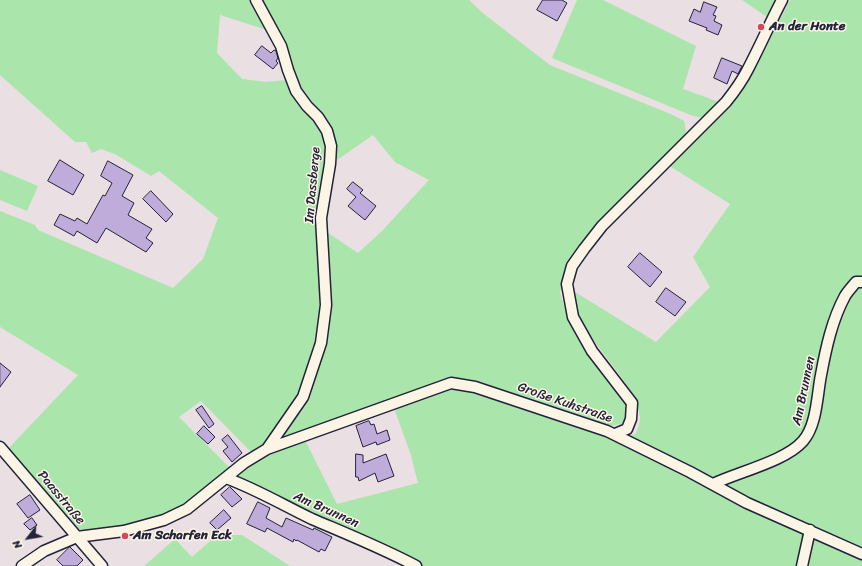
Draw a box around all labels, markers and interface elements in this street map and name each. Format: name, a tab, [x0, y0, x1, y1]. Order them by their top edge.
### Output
place label: An der Honte	[769, 19, 845, 35]
marker: An der Honte	[756, 22, 766, 32]
street label: Im Dassberge	[302, 146, 324, 224]
street label: Am Brunnen	[789, 355, 819, 427]
street label: Große Kuhstraße	[516, 379, 614, 427]
street label: Paasstraße	[34, 468, 88, 528]
street label: Am Brunnen	[291, 489, 361, 531]
north arrow	[8, 518, 48, 558]
place label: Am Scharfen Eck	[133, 528, 232, 544]
marker: Am Scharfen Eck	[120, 531, 130, 541]
text: N	[7, 536, 27, 553]

